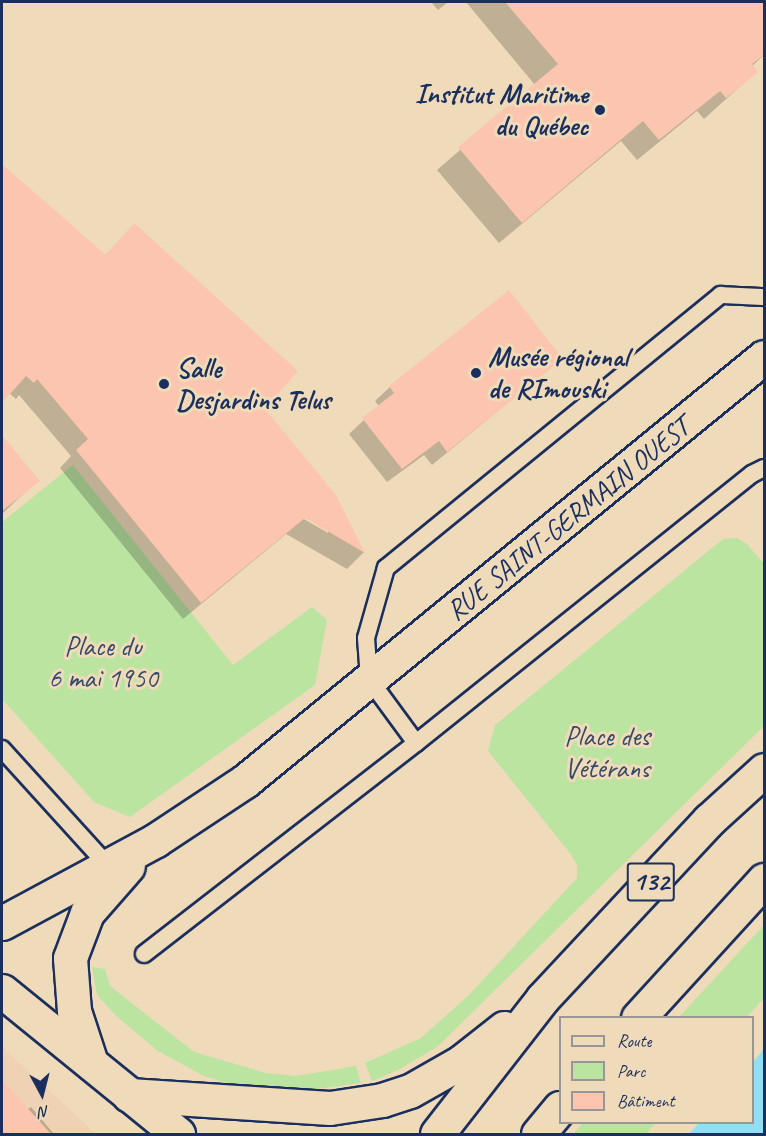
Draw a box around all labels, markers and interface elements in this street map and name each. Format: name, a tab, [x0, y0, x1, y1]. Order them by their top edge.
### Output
place label: Institut Maritime du Québec	[415, 77, 588, 143]
marker: Institut Maritime du Québec	[593, 103, 607, 117]
place label: Musée régional de RImouski	[488, 340, 628, 406]
place label: Salle Desjardins Telus	[176, 351, 331, 417]
marker: Musée régional de RImouski	[469, 366, 483, 380]
marker: Salle Desjardins Telus	[157, 377, 171, 391]
street label: RUE SAINT-GERMAIN OUEST	[438, 410, 698, 628]
park label: Place du 6 mai 1950	[48, 629, 158, 695]
park label: Place des Vétérans	[564, 719, 650, 785]
road number: 132	[626, 858, 676, 906]
legend	[559, 1016, 754, 1124]
text: Route	[617, 1030, 651, 1052]
text: Parc	[617, 1060, 645, 1082]
north arrow	[12, 1064, 72, 1124]
text: Bâtiment	[617, 1090, 675, 1112]
text: N	[38, 1101, 50, 1122]

